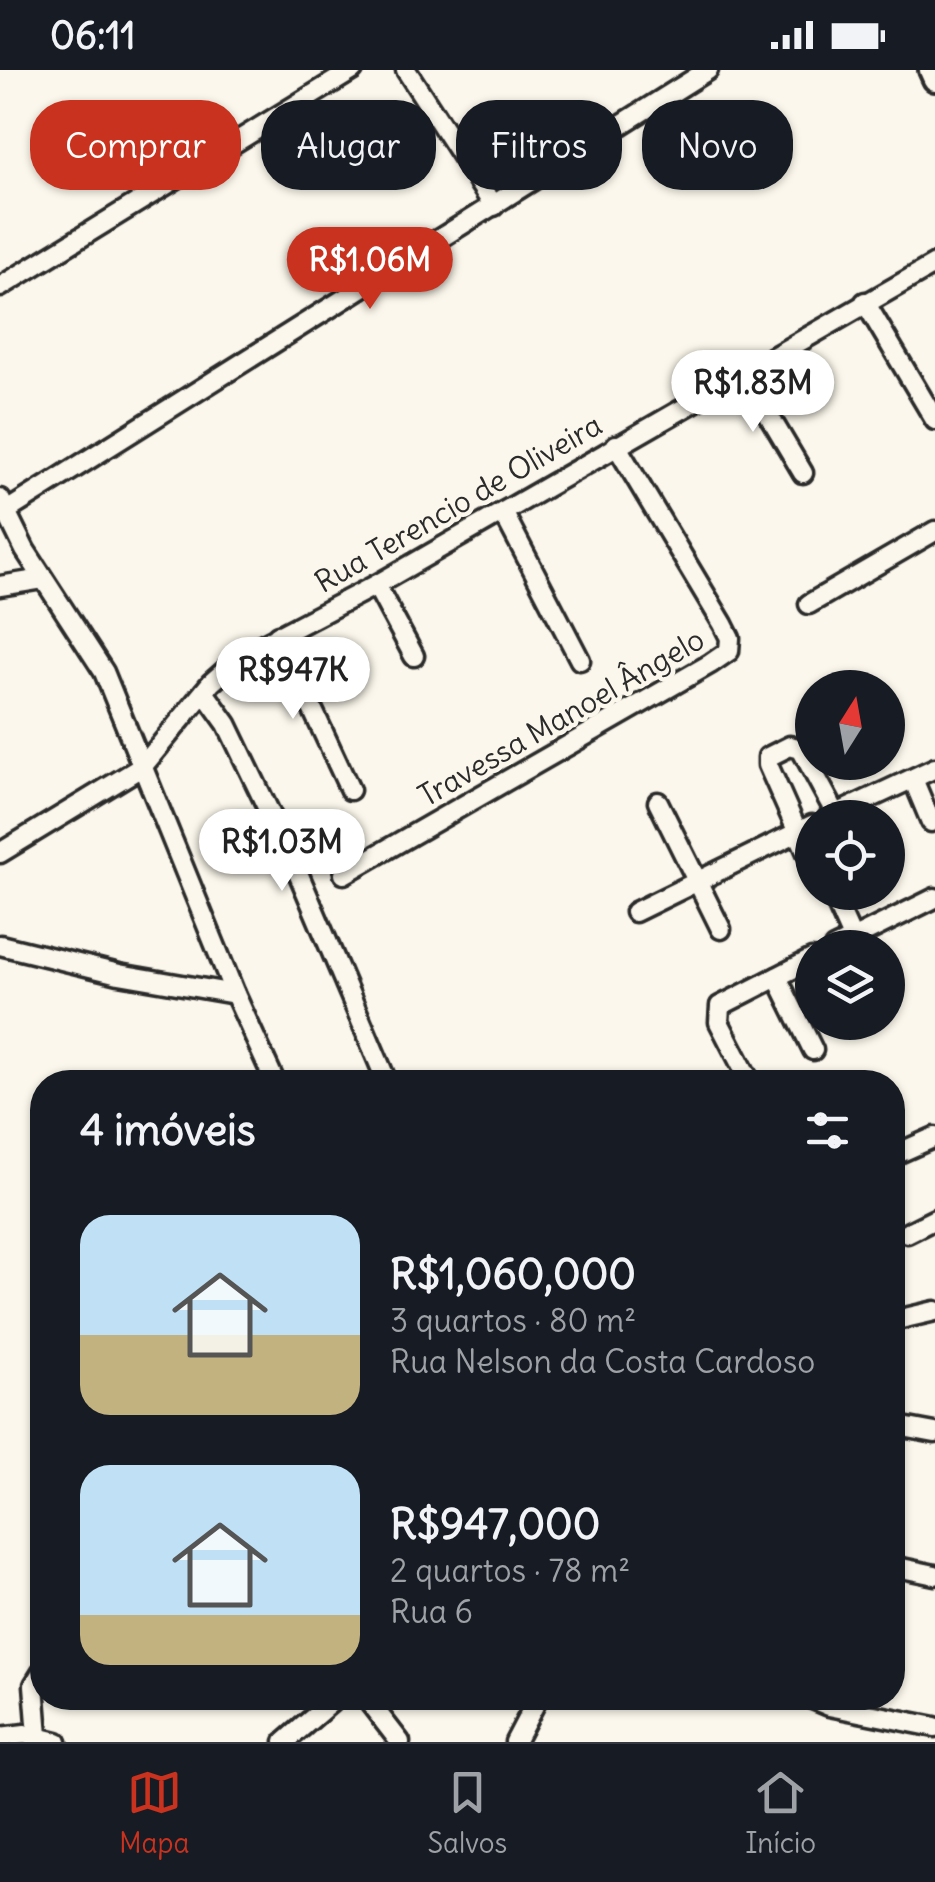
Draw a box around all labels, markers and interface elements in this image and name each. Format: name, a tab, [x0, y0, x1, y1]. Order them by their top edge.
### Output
text: 06:11	[50, 12, 136, 59]
chip: Comprar	[30, 100, 241, 190]
chip: Alugar	[261, 100, 436, 190]
chip: Filtros	[456, 100, 622, 190]
chip: Novo	[642, 100, 793, 190]
pin: R$1.06M	[278, 227, 462, 312]
text: R$1.06M	[309, 239, 431, 280]
pin: R$1.83M	[661, 350, 845, 435]
text: R$1.83M	[693, 362, 813, 403]
street label: Rua Terencio de Oliveira	[308, 405, 608, 601]
street label: Travessa Manoel Ângelo	[411, 619, 711, 814]
pin: R$947K	[212, 637, 374, 722]
text: R$947K	[238, 649, 348, 690]
north arrow	[795, 670, 905, 780]
map controls	[795, 670, 905, 1040]
button: locate	[795, 800, 905, 910]
pin: R$1.03M	[190, 809, 374, 894]
text: R$1.03M	[221, 821, 343, 862]
button: layers	[795, 930, 905, 1040]
icon: filters	[800, 1103, 855, 1158]
text: 4 imóveis	[80, 1104, 256, 1156]
text: R$1,060,000	[390, 1248, 636, 1300]
icon: home	[160, 1255, 280, 1375]
text: 3 quartos · 80 m²	[390, 1300, 636, 1341]
text: Rua Nelson da Costa Cardoso	[390, 1341, 815, 1382]
text: R$947,000	[390, 1498, 600, 1550]
icon: home	[160, 1505, 280, 1625]
text: 2 quartos · 78 m²	[390, 1550, 630, 1591]
text: Rua 6	[390, 1591, 473, 1632]
tab: Mapa	[119, 1765, 189, 1861]
tab: Salvos	[427, 1765, 507, 1861]
tab: Início	[745, 1765, 816, 1861]

